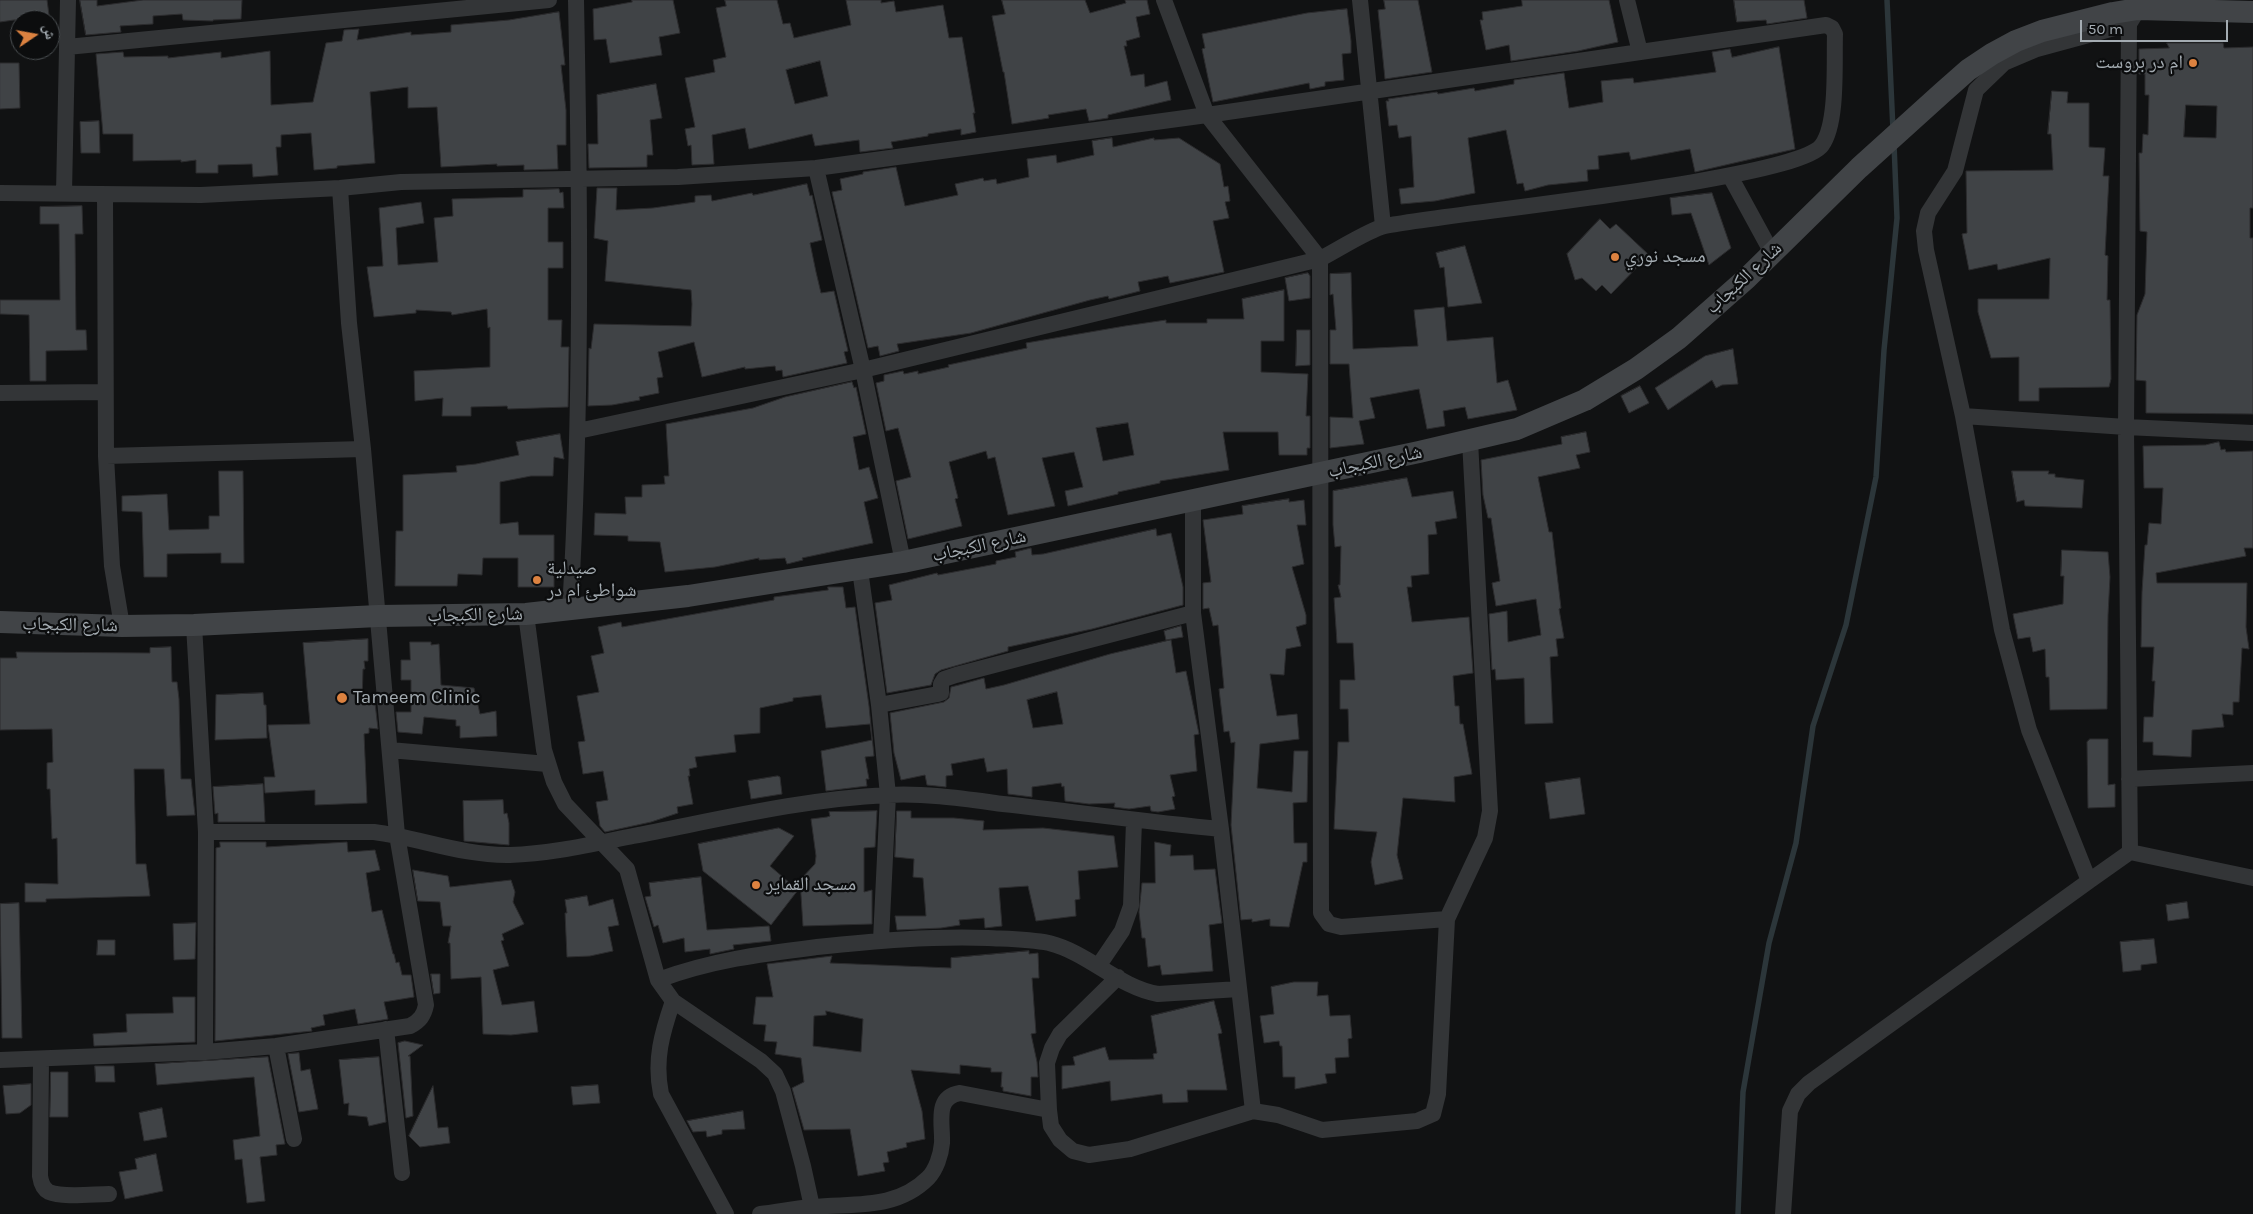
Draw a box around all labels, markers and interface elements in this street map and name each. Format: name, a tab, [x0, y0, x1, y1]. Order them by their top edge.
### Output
north arrow	[10, 10, 60, 60]
scale bar	[2083, 10, 2230, 42]
text: 50 m	[2088, 20, 2123, 38]
text: ش	[39, 23, 59, 41]
place label: ام در بروست	[2095, 52, 2183, 74]
marker: ام در بروست	[2187, 57, 2199, 69]
street label: شارع الكبجاب	[1701, 237, 1787, 319]
place label: مسجد نوري	[1625, 246, 1706, 268]
marker: مسجد نوري	[1609, 251, 1621, 263]
street label: شارع الكبجاب	[1326, 441, 1424, 483]
street label: شارع الكبجاب	[930, 525, 1028, 567]
place label: صيدلية شواطئ ام در	[547, 558, 637, 602]
marker: صيدلية شواطئ ام در	[531, 574, 543, 586]
street label: شارع الكبجاب	[427, 603, 523, 627]
street label: شارع الكبجاب	[22, 613, 118, 637]
place label: Tameem Clinic	[353, 687, 480, 709]
marker: Tameem Clinic	[335, 691, 349, 705]
place label: مسجد القماير	[766, 874, 856, 896]
marker: مسجد القماير	[750, 879, 762, 891]

